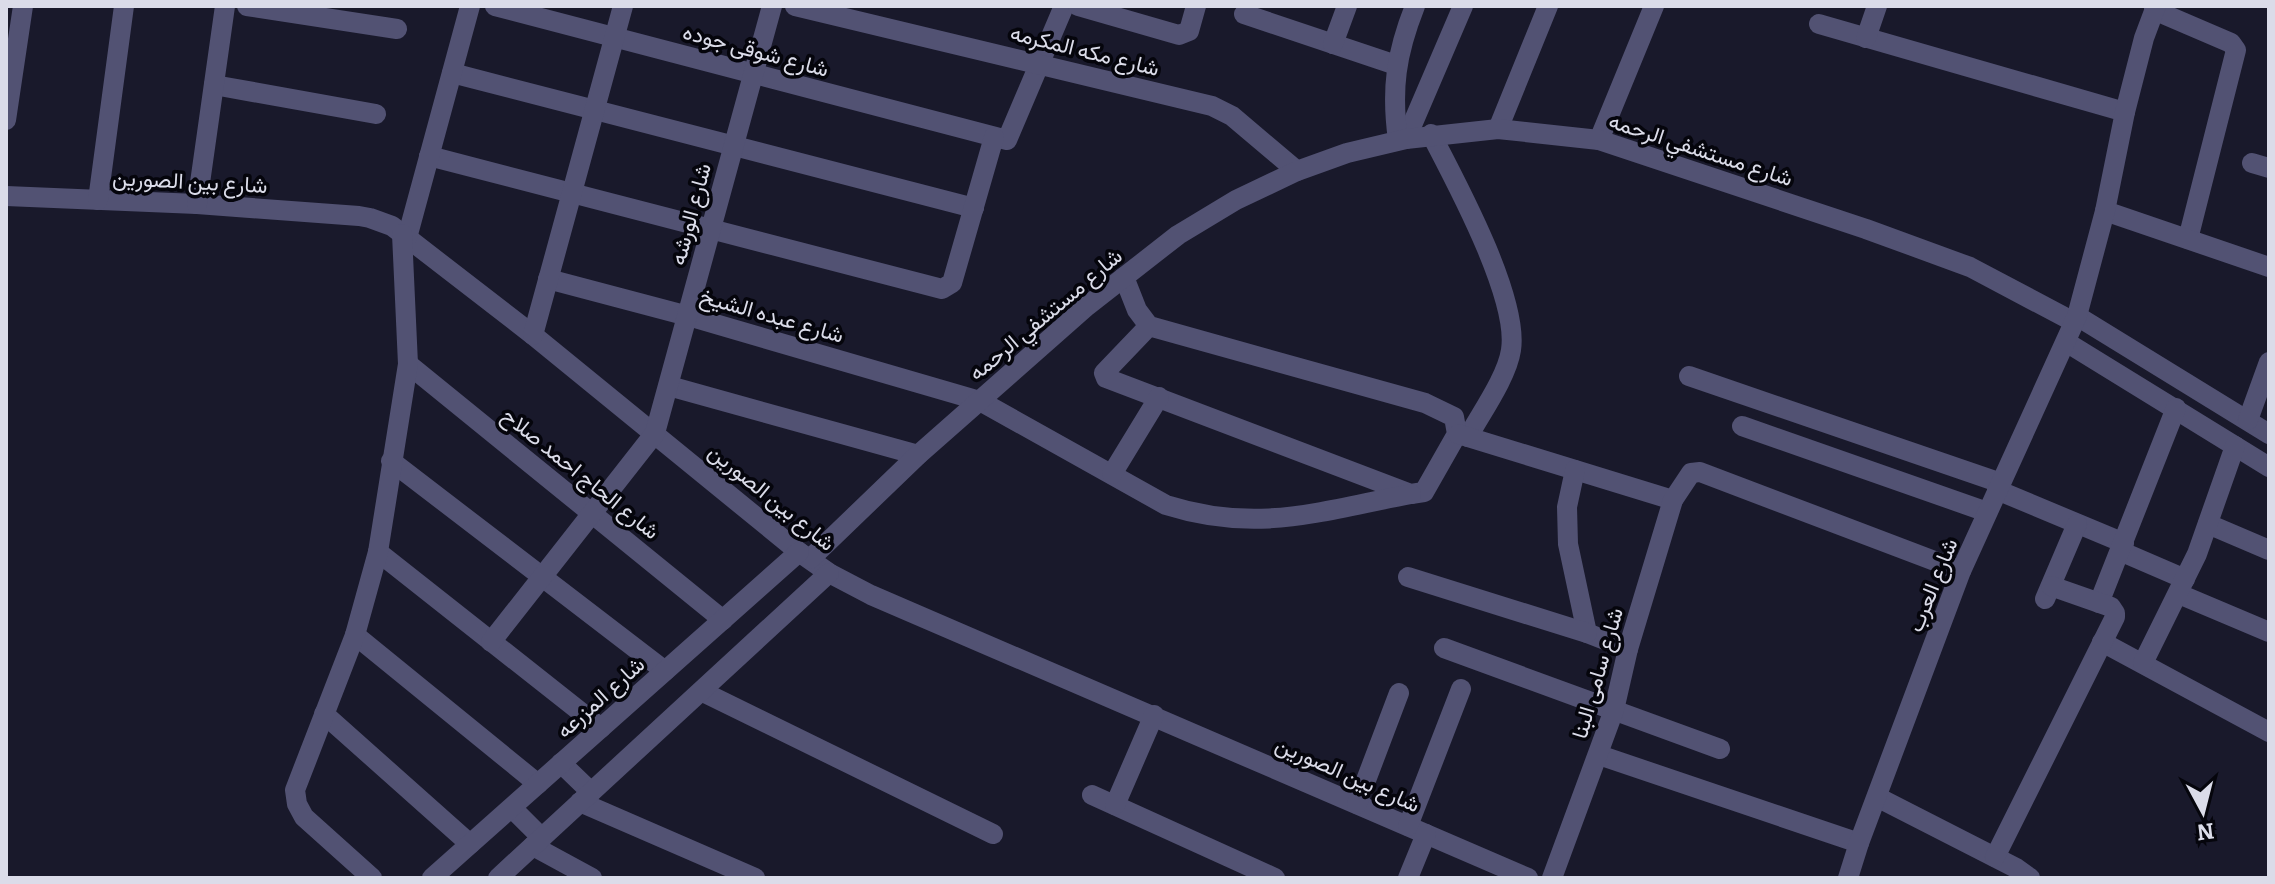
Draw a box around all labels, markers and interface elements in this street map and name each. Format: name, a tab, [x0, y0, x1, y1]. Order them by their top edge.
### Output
street label: شارع شوقى جوده	[680, 18, 832, 84]
street label: شارع مكه المكرمه	[1007, 19, 1162, 83]
street label: شارع مستشفي الرحمه	[1604, 107, 1796, 197]
street label: شارع الورشه	[664, 160, 718, 268]
street label: شارع بين الصورين	[112, 164, 268, 200]
street label: شارع مستشفي الرحمه	[963, 242, 1131, 390]
street label: شارع عبده الشيخ	[697, 282, 847, 350]
street label: شارع الحاج احمد صلاح	[496, 402, 665, 546]
street label: شارع بين الصورين	[702, 438, 841, 558]
street label: شارع العرب	[1901, 534, 1964, 636]
street label: شارع سامى البنا	[1566, 605, 1630, 742]
street label: شارع المزرعه	[551, 651, 651, 745]
street label: شارع بين الصورين	[1271, 731, 1424, 819]
north arrow	[2163, 772, 2243, 852]
text: N	[2195, 817, 2215, 846]

